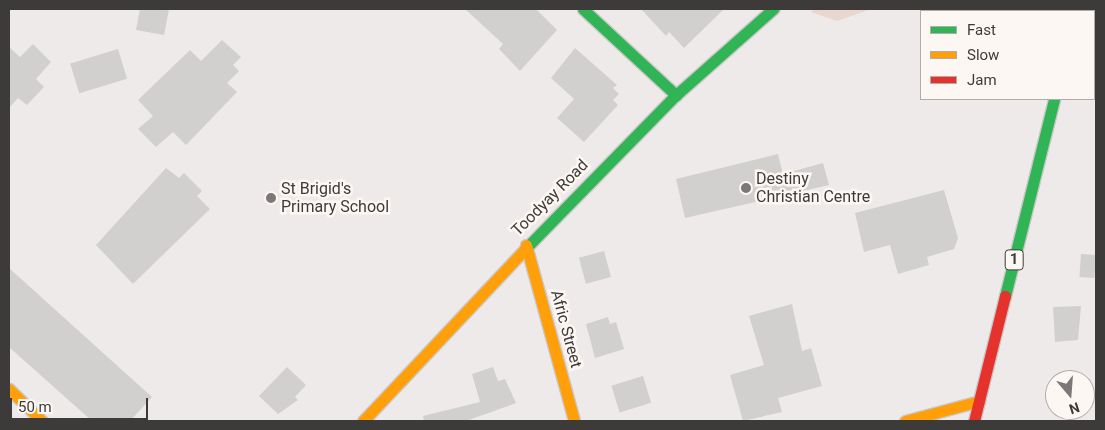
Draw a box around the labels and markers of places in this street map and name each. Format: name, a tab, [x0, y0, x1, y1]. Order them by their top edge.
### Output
place label: Destiny Christian Centre	[756, 169, 870, 207]
place label: St Brigid's Primary School	[281, 179, 389, 217]
marker: Destiny Christian Centre	[740, 182, 752, 194]
marker: St Brigid's Primary School	[265, 192, 277, 204]

